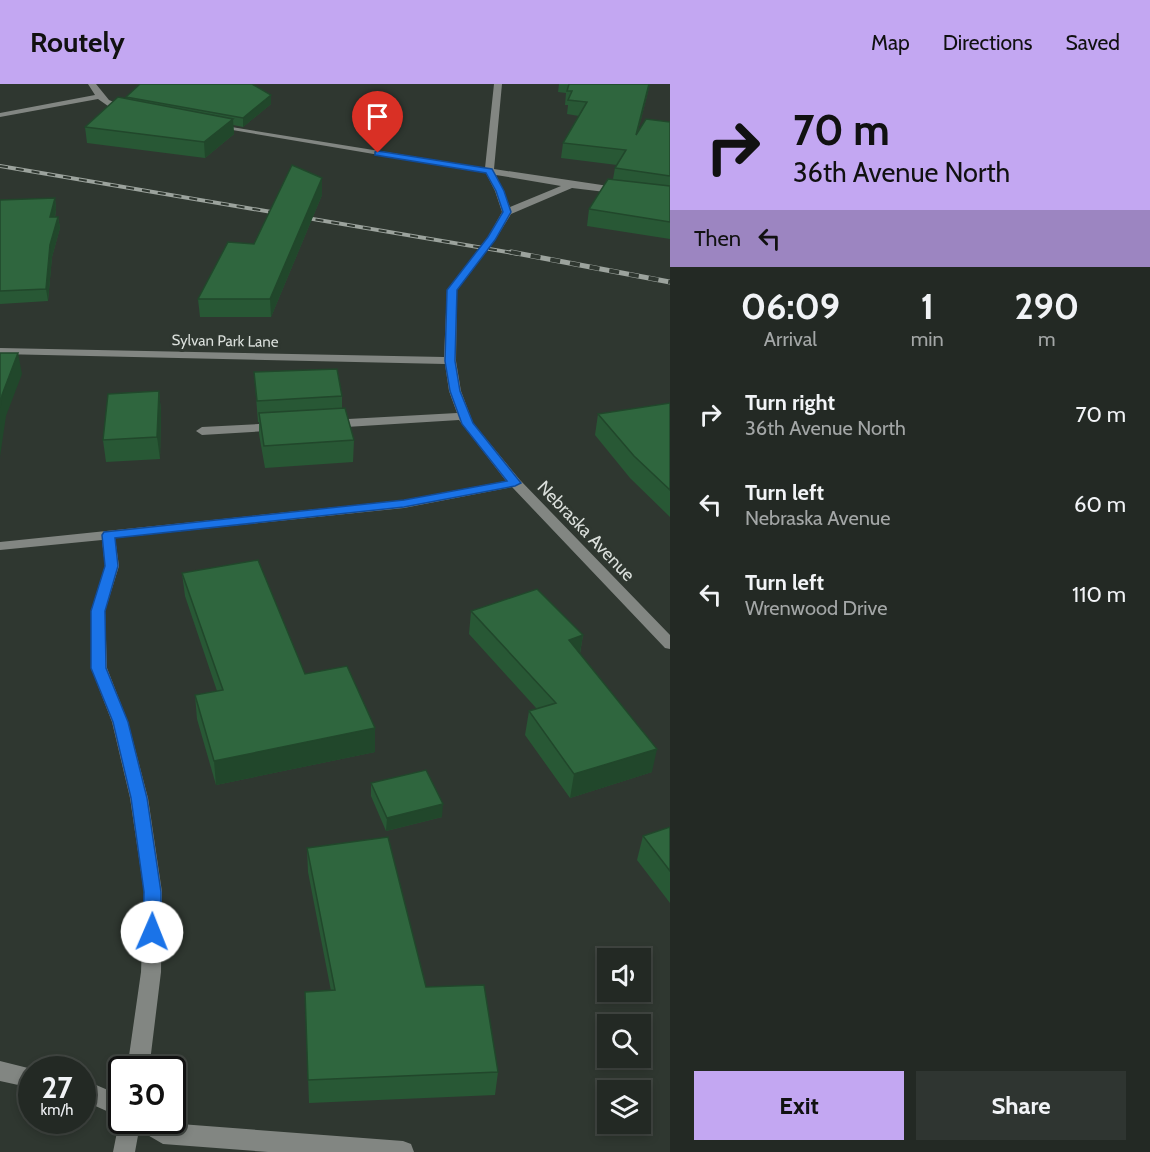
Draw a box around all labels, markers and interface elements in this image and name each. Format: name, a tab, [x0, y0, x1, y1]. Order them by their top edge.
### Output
text: Routely	[30, 25, 125, 59]
text: Map	[871, 30, 910, 55]
text: Directions	[943, 30, 1032, 55]
text: Saved	[1065, 30, 1120, 55]
pin	[352, 91, 403, 153]
icon: arrive	[361, 100, 394, 133]
text: 70 m	[793, 104, 890, 156]
icon: right	[694, 108, 772, 186]
text: 36th Avenue North	[793, 156, 1010, 189]
icon: left	[753, 222, 786, 255]
text: Then	[694, 225, 741, 252]
text: 06:09	[741, 284, 840, 328]
text: 1	[921, 284, 934, 328]
text: 290	[1015, 284, 1079, 328]
text: Arrival	[764, 327, 817, 351]
text: min	[911, 327, 944, 351]
text: m	[1038, 327, 1056, 351]
street label: Sylvan Park Lane	[171, 331, 279, 351]
text: Turn right	[745, 389, 835, 416]
icon: right	[694, 398, 727, 431]
text: 70 m	[1076, 401, 1126, 428]
text: 36th Avenue North	[745, 416, 906, 440]
street label: Nebraska Avenue	[533, 476, 639, 586]
text: Turn left	[745, 479, 824, 506]
icon: left	[694, 488, 727, 521]
text: 60 m	[1074, 491, 1126, 518]
text: Nebraska Avenue	[745, 506, 891, 530]
text: Turn left	[745, 569, 824, 596]
icon: left	[694, 578, 727, 611]
text: 110 m	[1072, 581, 1126, 608]
text: Wrenwood Drive	[745, 596, 887, 620]
position arrow	[120, 900, 184, 964]
map controls	[597, 948, 651, 1134]
button: sound	[597, 948, 651, 1002]
button: search	[597, 1014, 651, 1068]
speed limit sign: 30	[108, 1056, 186, 1134]
text: 27	[41, 1069, 73, 1106]
button: Exit	[694, 1071, 904, 1140]
button: Share	[916, 1071, 1126, 1140]
button: layers	[597, 1080, 651, 1134]
text: km/h	[41, 1101, 73, 1119]

